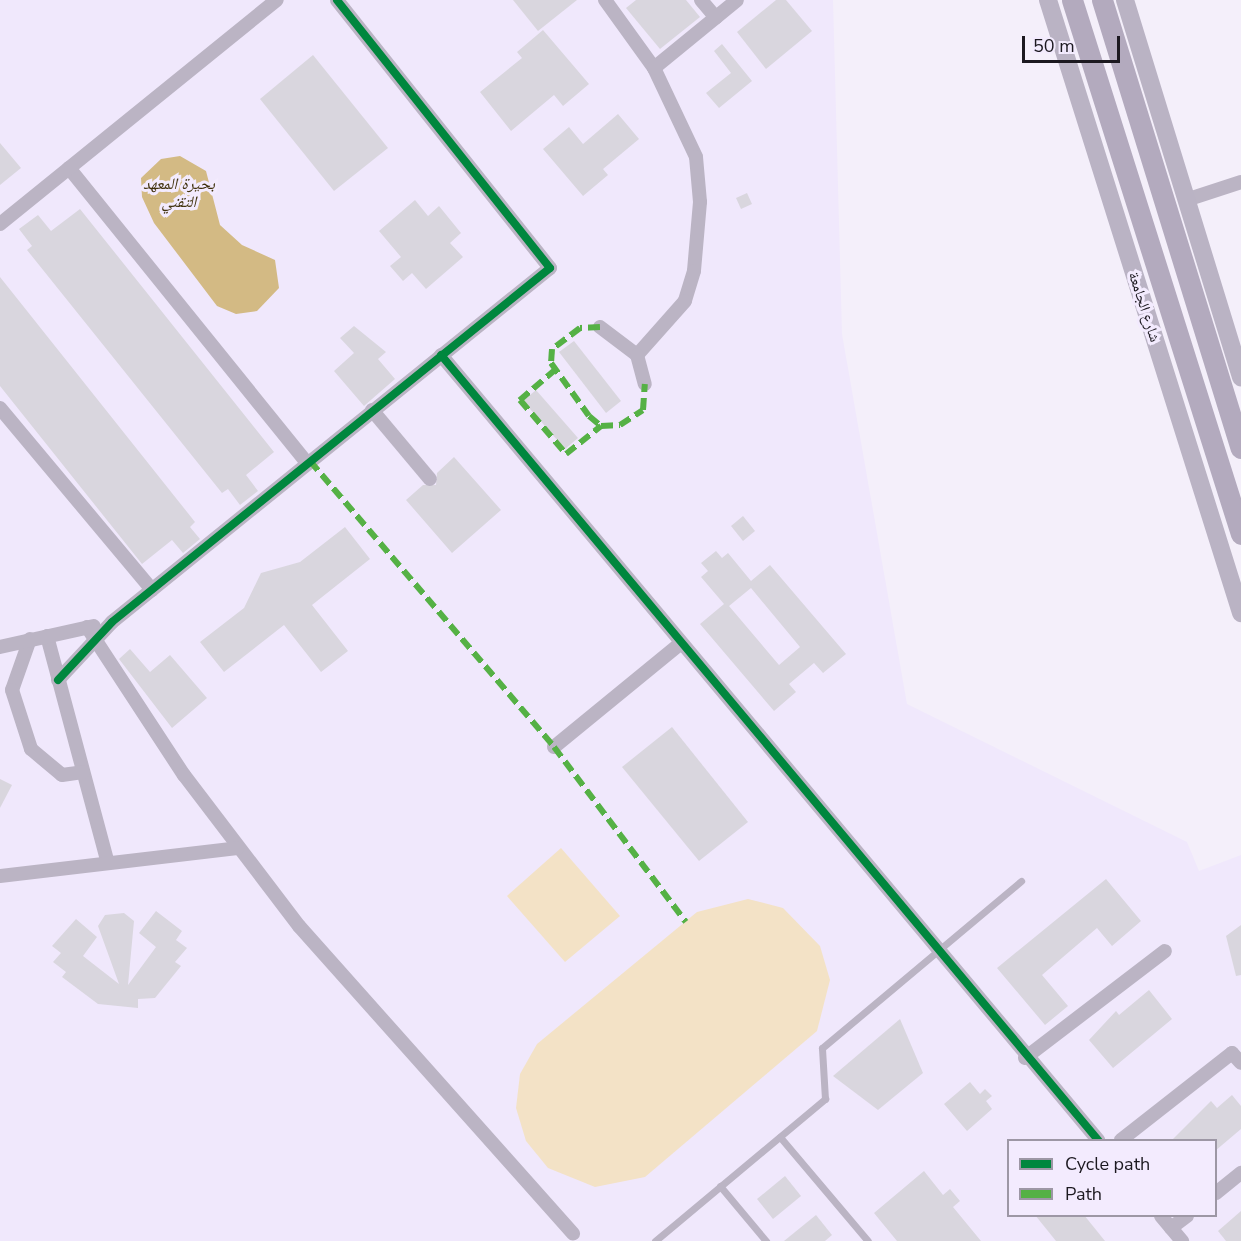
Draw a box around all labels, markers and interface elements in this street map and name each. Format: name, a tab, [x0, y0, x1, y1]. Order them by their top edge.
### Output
scale bar	[1025, 24, 1122, 62]
text: 50 m	[1033, 34, 1075, 58]
water label: بحيرة المعهد التقني	[143, 174, 215, 212]
street label: شارع الجامعة	[1124, 270, 1164, 344]
legend	[1007, 1139, 1217, 1217]
text: Cycle path	[1065, 1152, 1150, 1176]
text: Path	[1065, 1182, 1102, 1206]

